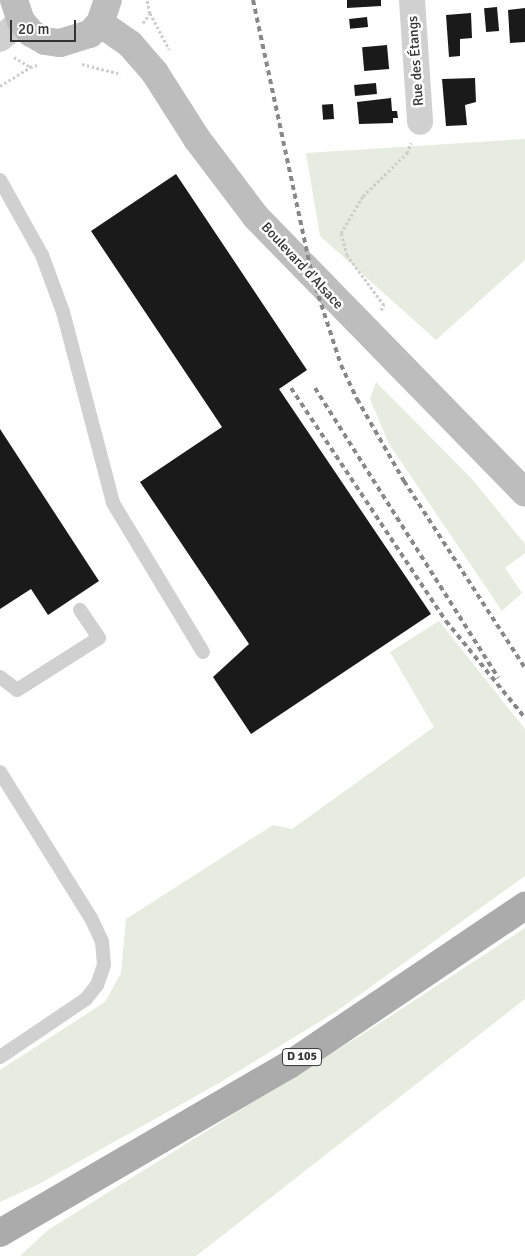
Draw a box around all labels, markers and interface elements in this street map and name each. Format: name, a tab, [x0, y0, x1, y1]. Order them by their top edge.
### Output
scale bar	[12, 10, 79, 42]
street label: Rue des Étangs	[404, 15, 428, 107]
text: 20 m	[18, 20, 49, 38]
street label: Boulevard d'Alsace	[257, 219, 347, 313]
road number: D 105	[281, 1048, 323, 1066]

